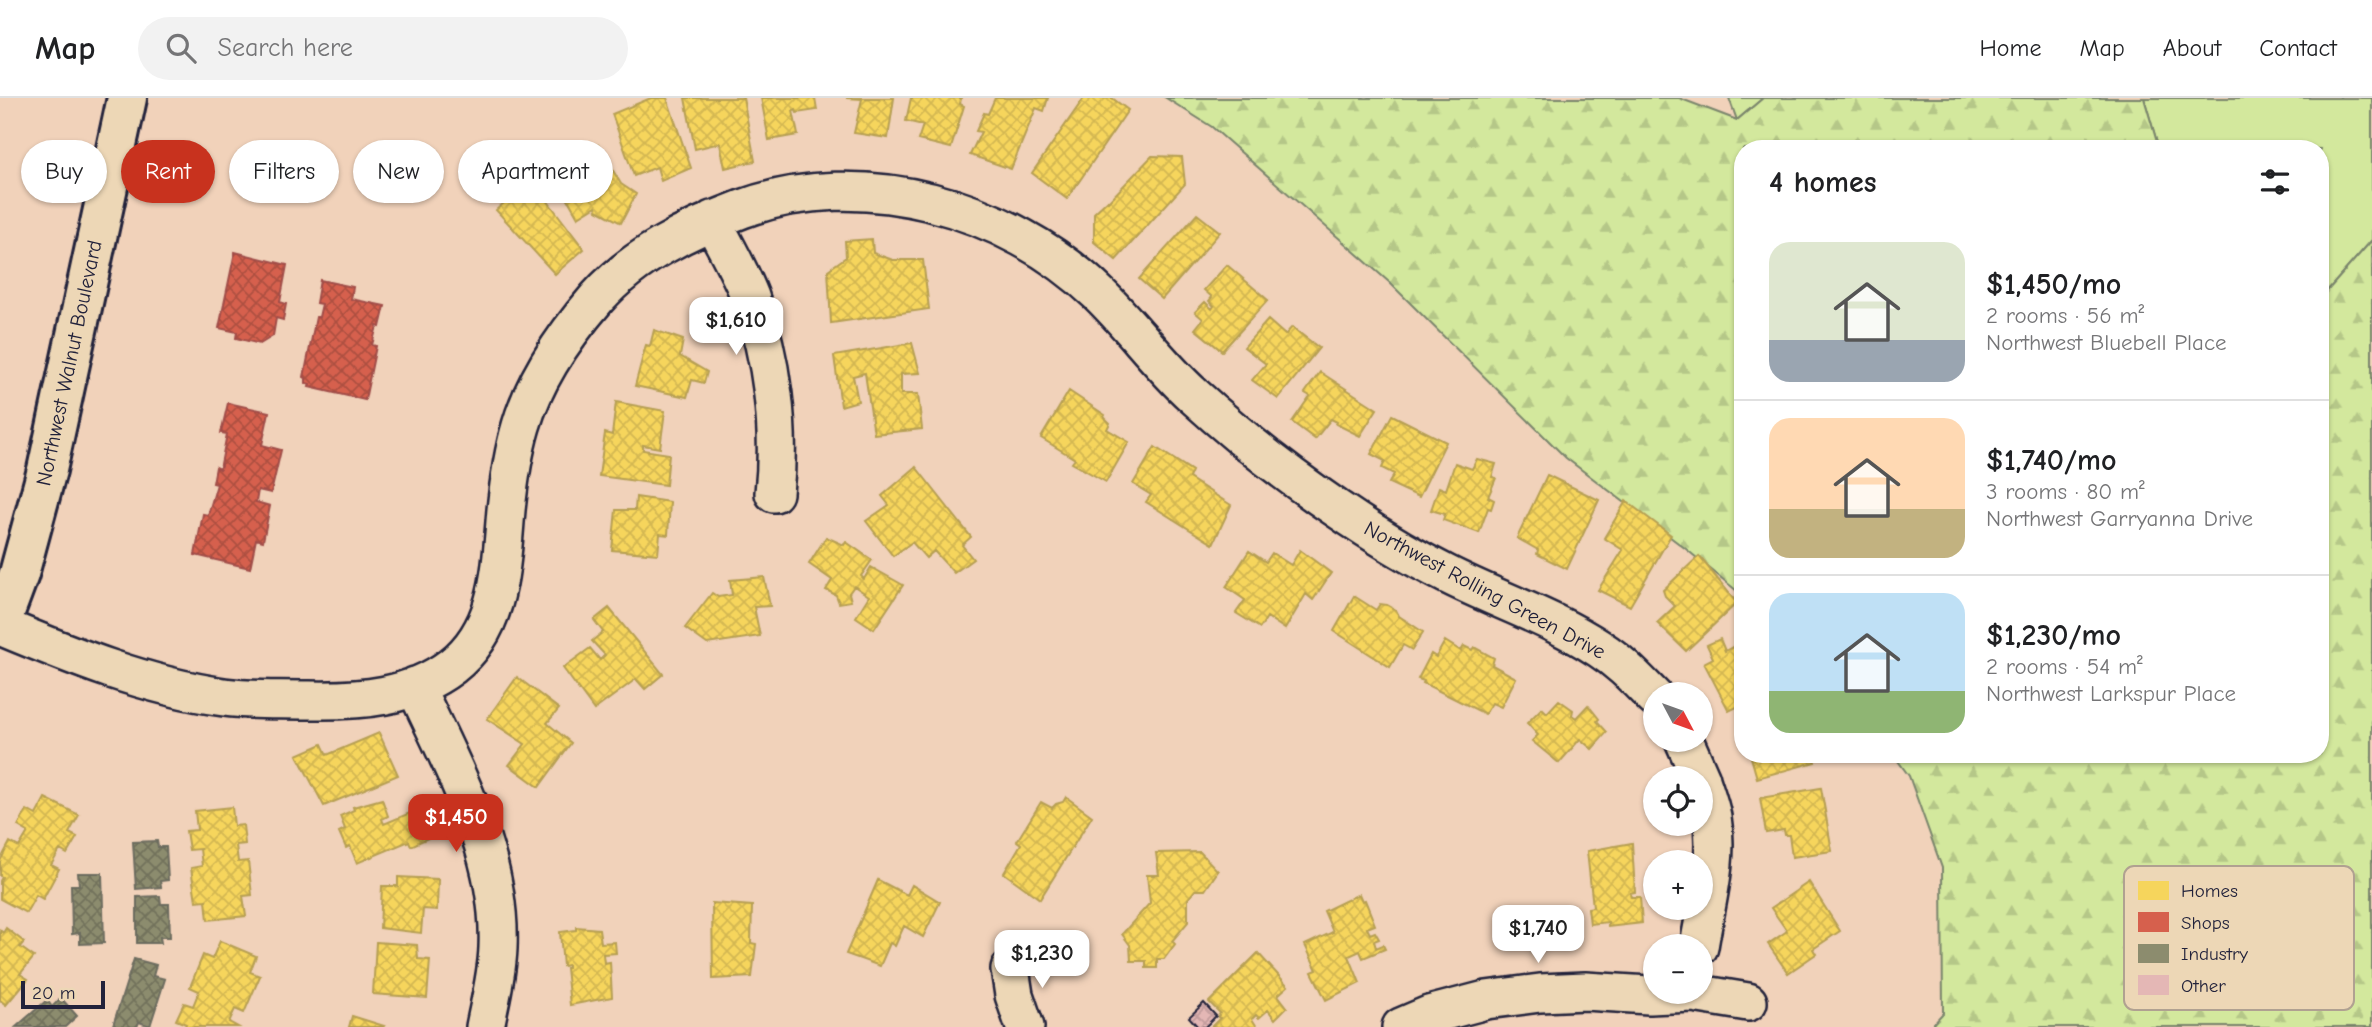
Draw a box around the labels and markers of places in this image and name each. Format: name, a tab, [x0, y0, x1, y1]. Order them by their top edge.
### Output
pin: $1,610	[679, 298, 793, 357]
pin: $1,450	[399, 794, 513, 854]
pin: $1,740	[1481, 906, 1595, 965]
pin: $1,230	[985, 930, 1099, 990]

